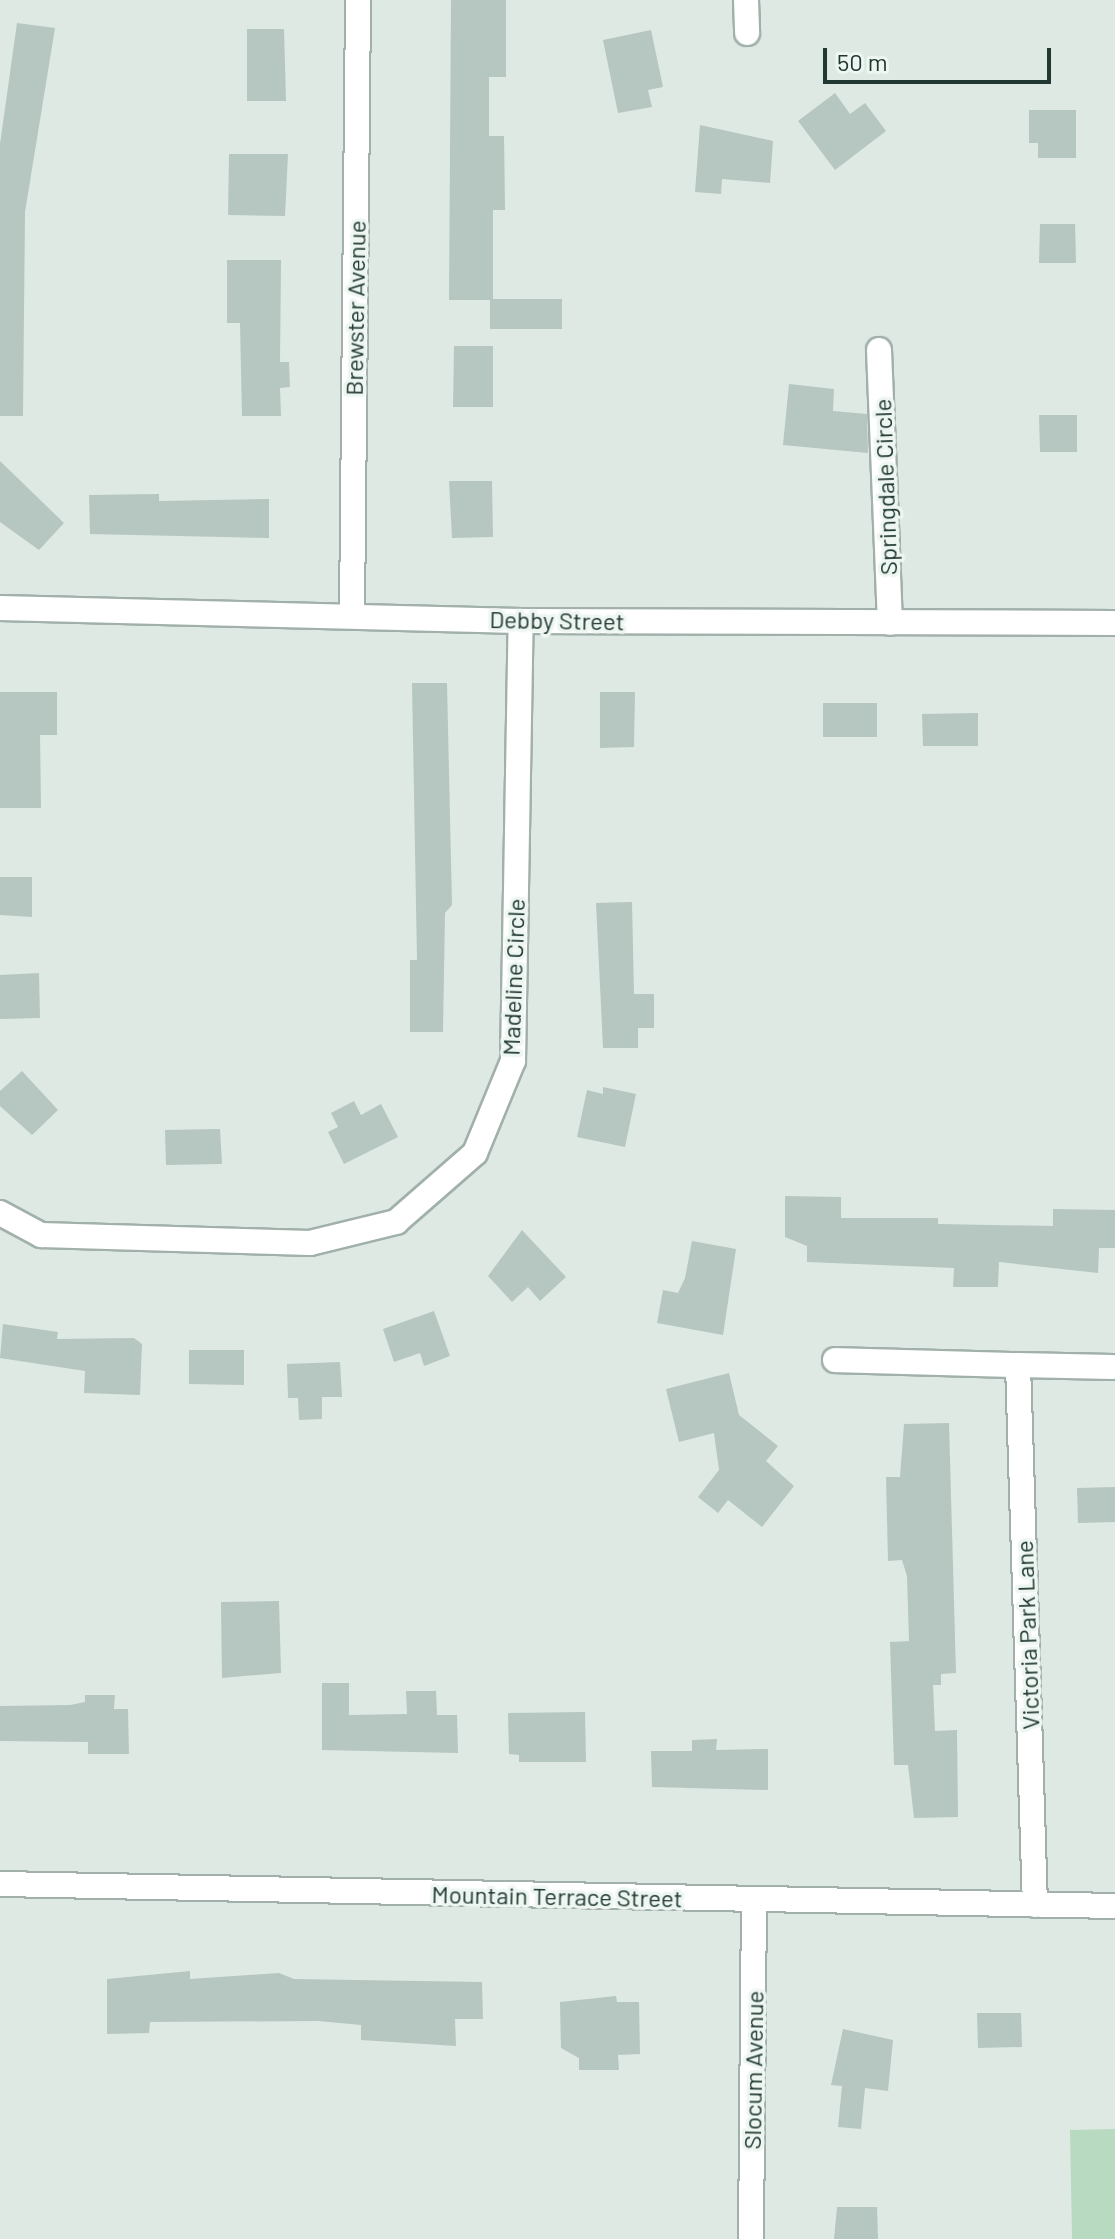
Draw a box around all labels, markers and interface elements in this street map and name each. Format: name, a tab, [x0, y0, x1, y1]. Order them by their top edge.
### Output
scale bar	[827, 32, 1055, 82]
text: 50 m	[837, 47, 888, 76]
street label: Brewster Avenue	[339, 220, 371, 396]
street label: Springdale Circle	[868, 398, 902, 576]
street label: Debby Street	[489, 604, 625, 636]
street label: Madeline Circle	[496, 898, 530, 1056]
street label: Victoria Park Lane	[1009, 1540, 1045, 1730]
street label: Mountain Terrace Street	[431, 1879, 683, 1913]
street label: Slocum Avenue	[737, 1990, 769, 2150]

